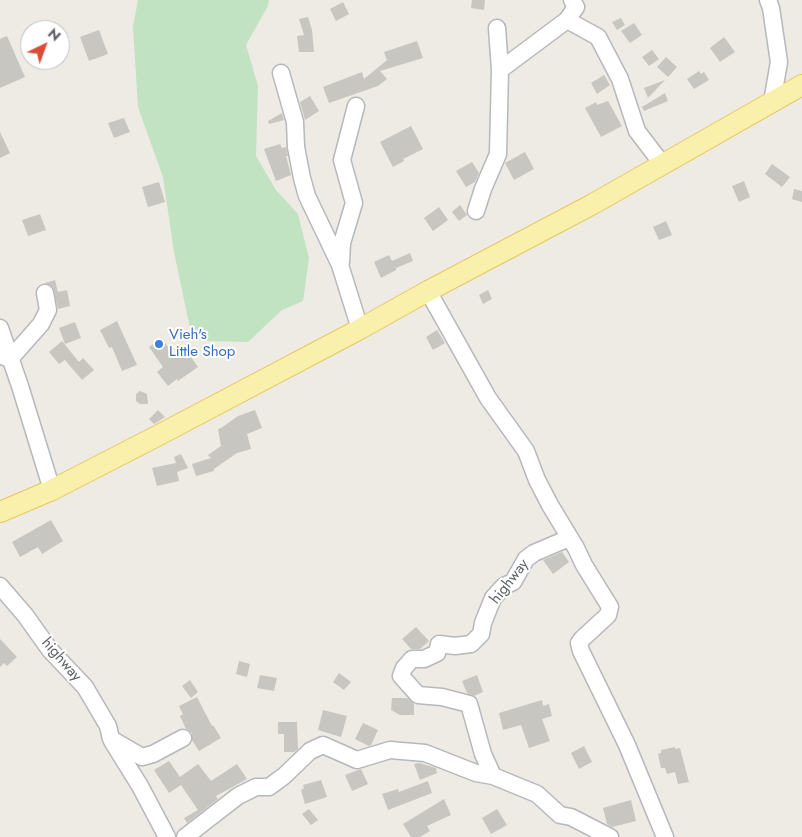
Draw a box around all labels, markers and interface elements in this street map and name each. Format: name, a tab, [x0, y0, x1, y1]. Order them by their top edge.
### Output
north arrow	[20, 20, 70, 70]
text: N	[44, 23, 65, 46]
place label: Vieh's Little Shop	[169, 326, 235, 361]
marker: Vieh's Little Shop	[153, 338, 165, 350]
street label: highway	[487, 556, 533, 608]
street label: highway	[37, 634, 85, 686]

